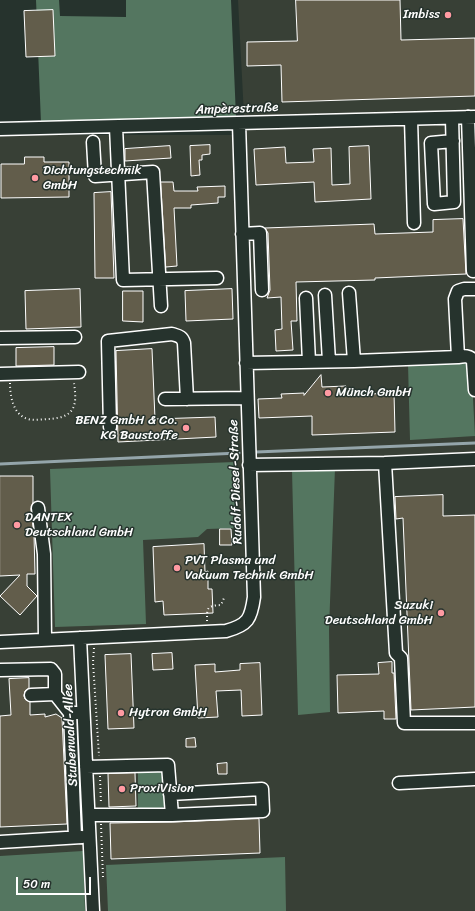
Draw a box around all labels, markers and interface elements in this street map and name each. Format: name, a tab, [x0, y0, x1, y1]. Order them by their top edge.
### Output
place label: Imbiss	[403, 7, 440, 23]
marker: Imbiss	[443, 10, 453, 20]
street label: Ampèrestraße	[195, 100, 279, 118]
place label: Dichtungstechnik GmbH	[43, 163, 142, 194]
marker: Dichtungstechnik GmbH	[30, 173, 40, 183]
place label: Münch GmbH	[336, 385, 411, 401]
marker: Münch GmbH	[323, 388, 333, 398]
place label: BENZ GmbH & Co. KG Baustoffe	[75, 413, 178, 444]
street label: Rudolf-Diesel-Straße	[226, 419, 246, 545]
marker: BENZ GmbH & Co. KG Baustoffe	[181, 423, 191, 433]
place label: DANTEX Deutschland GmbH	[25, 510, 133, 541]
marker: DANTEX Deutschland GmbH	[12, 520, 22, 530]
place label: PVT Plasma und Vakuum Technik GmbH	[185, 553, 314, 584]
marker: PVT Plasma und Vakuum Technik GmbH	[172, 563, 182, 573]
place label: Suzuki Deutschland GmbH	[325, 598, 433, 629]
marker: Suzuki Deutschland GmbH	[436, 608, 446, 618]
street label: Stubenwald-Allee	[61, 683, 81, 787]
place label: Hytron GmbH	[129, 705, 207, 721]
marker: Hytron GmbH	[116, 708, 126, 718]
place label: ProxiVision	[130, 781, 194, 797]
marker: ProxiVision	[117, 784, 127, 794]
scale bar	[18, 869, 93, 895]
text: 50 m	[23, 873, 50, 895]

